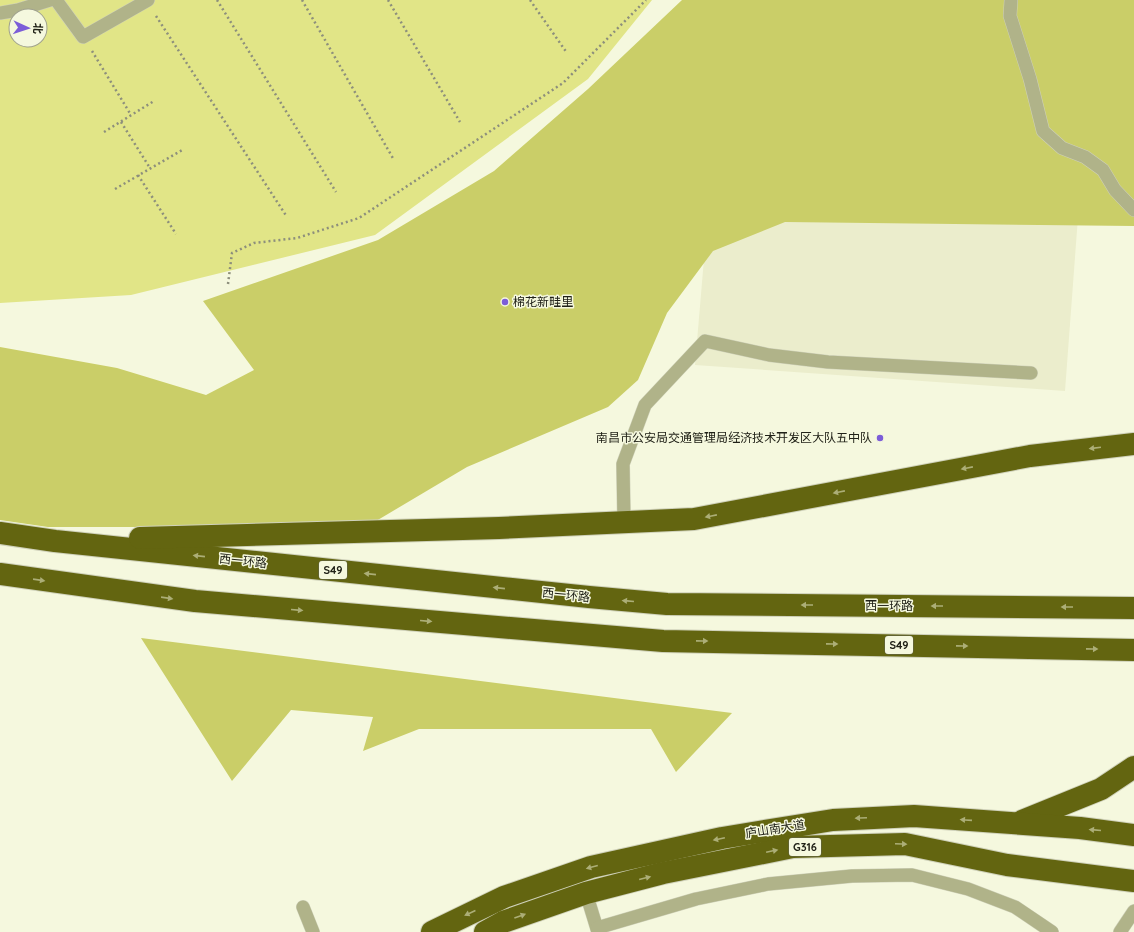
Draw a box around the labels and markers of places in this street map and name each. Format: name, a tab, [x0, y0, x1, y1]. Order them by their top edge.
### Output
place label: 棉花新畦里	[513, 294, 573, 309]
marker: 棉花新畦里	[500, 297, 510, 307]
place label: 南昌市公安局交通管理局经济技术开发区大队五中队	[596, 430, 872, 445]
marker: 南昌市公安局交通管理局经济技术开发区大队五中队	[875, 433, 885, 443]

